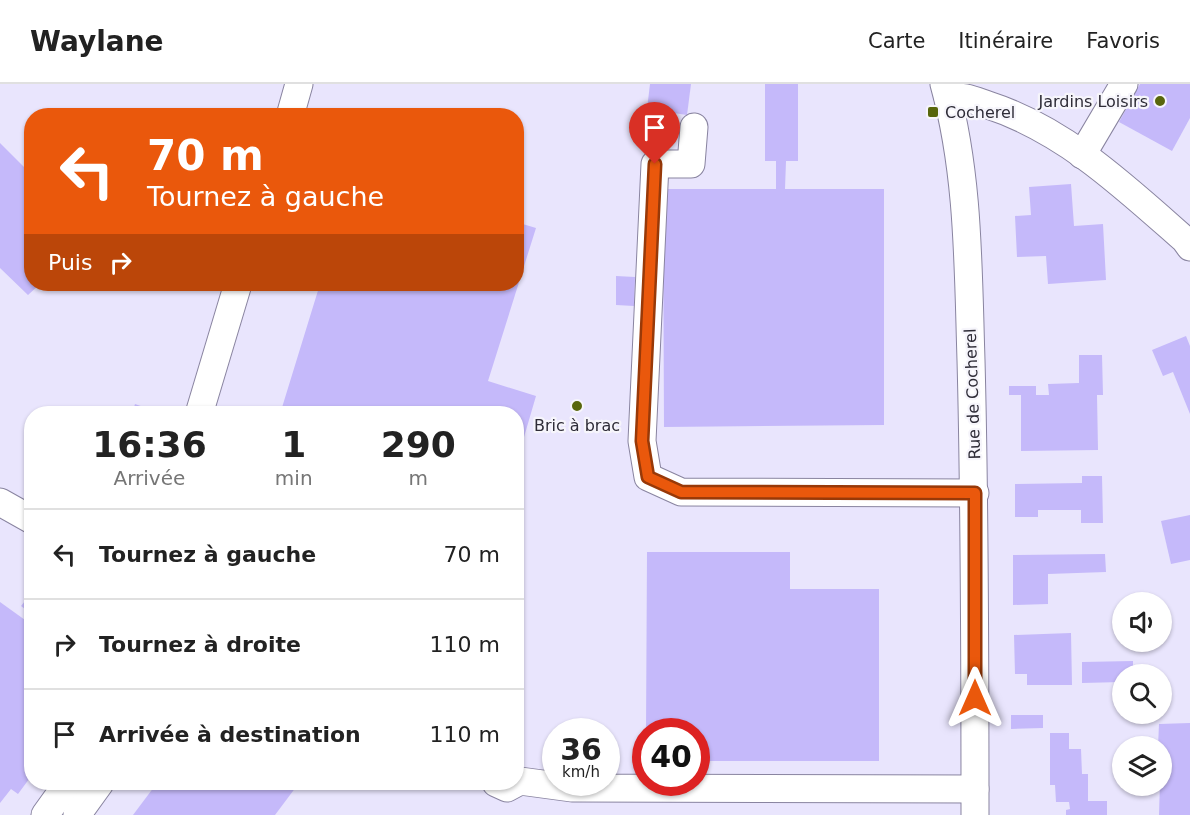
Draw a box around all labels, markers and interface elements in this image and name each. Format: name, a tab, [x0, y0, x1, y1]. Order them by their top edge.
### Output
text: Waylane	[30, 25, 164, 58]
text: Carte	[868, 29, 925, 53]
text: Itinéraire	[958, 29, 1053, 53]
text: Favoris	[1086, 29, 1160, 53]
place label: Jardins Loisirs	[1037, 92, 1148, 111]
marker: Jardins Loisirs	[1153, 94, 1167, 108]
pin	[629, 102, 680, 164]
place label: Cocherel	[945, 103, 1015, 122]
marker: Cocherel	[926, 105, 940, 119]
icon: arrive	[638, 111, 671, 144]
text: 70 m	[147, 131, 264, 180]
icon: left	[48, 132, 126, 210]
text: Tournez à gauche	[147, 181, 384, 212]
icon: right	[104, 246, 137, 279]
text: Puis	[48, 250, 92, 275]
street label: Rue de Cocherel	[961, 328, 984, 460]
marker: Bric à brac	[570, 399, 584, 413]
place label: Bric à brac	[534, 416, 620, 435]
text: 16:36	[92, 424, 207, 465]
text: 1	[281, 424, 306, 465]
text: 290	[381, 424, 456, 465]
text: Arrivée	[114, 466, 185, 490]
text: min	[275, 466, 313, 490]
text: m	[409, 466, 428, 490]
icon: left	[48, 538, 81, 571]
text: Tournez à gauche	[99, 542, 316, 567]
text: 70 m	[444, 542, 500, 567]
map controls	[1112, 592, 1172, 796]
button: sound	[1112, 592, 1172, 652]
icon: right	[48, 628, 81, 661]
text: Tournez à droite	[99, 632, 301, 657]
text: 110 m	[430, 632, 500, 657]
button: search	[1112, 664, 1172, 724]
position arrow	[943, 666, 1007, 730]
icon: arrive	[48, 718, 81, 751]
speed limit sign: 40	[632, 718, 710, 796]
text: Arrivée à destination	[99, 722, 361, 747]
text: 110 m	[430, 722, 500, 747]
text: 36	[560, 732, 602, 767]
button: layers	[1112, 736, 1172, 796]
text: km/h	[562, 763, 600, 781]

